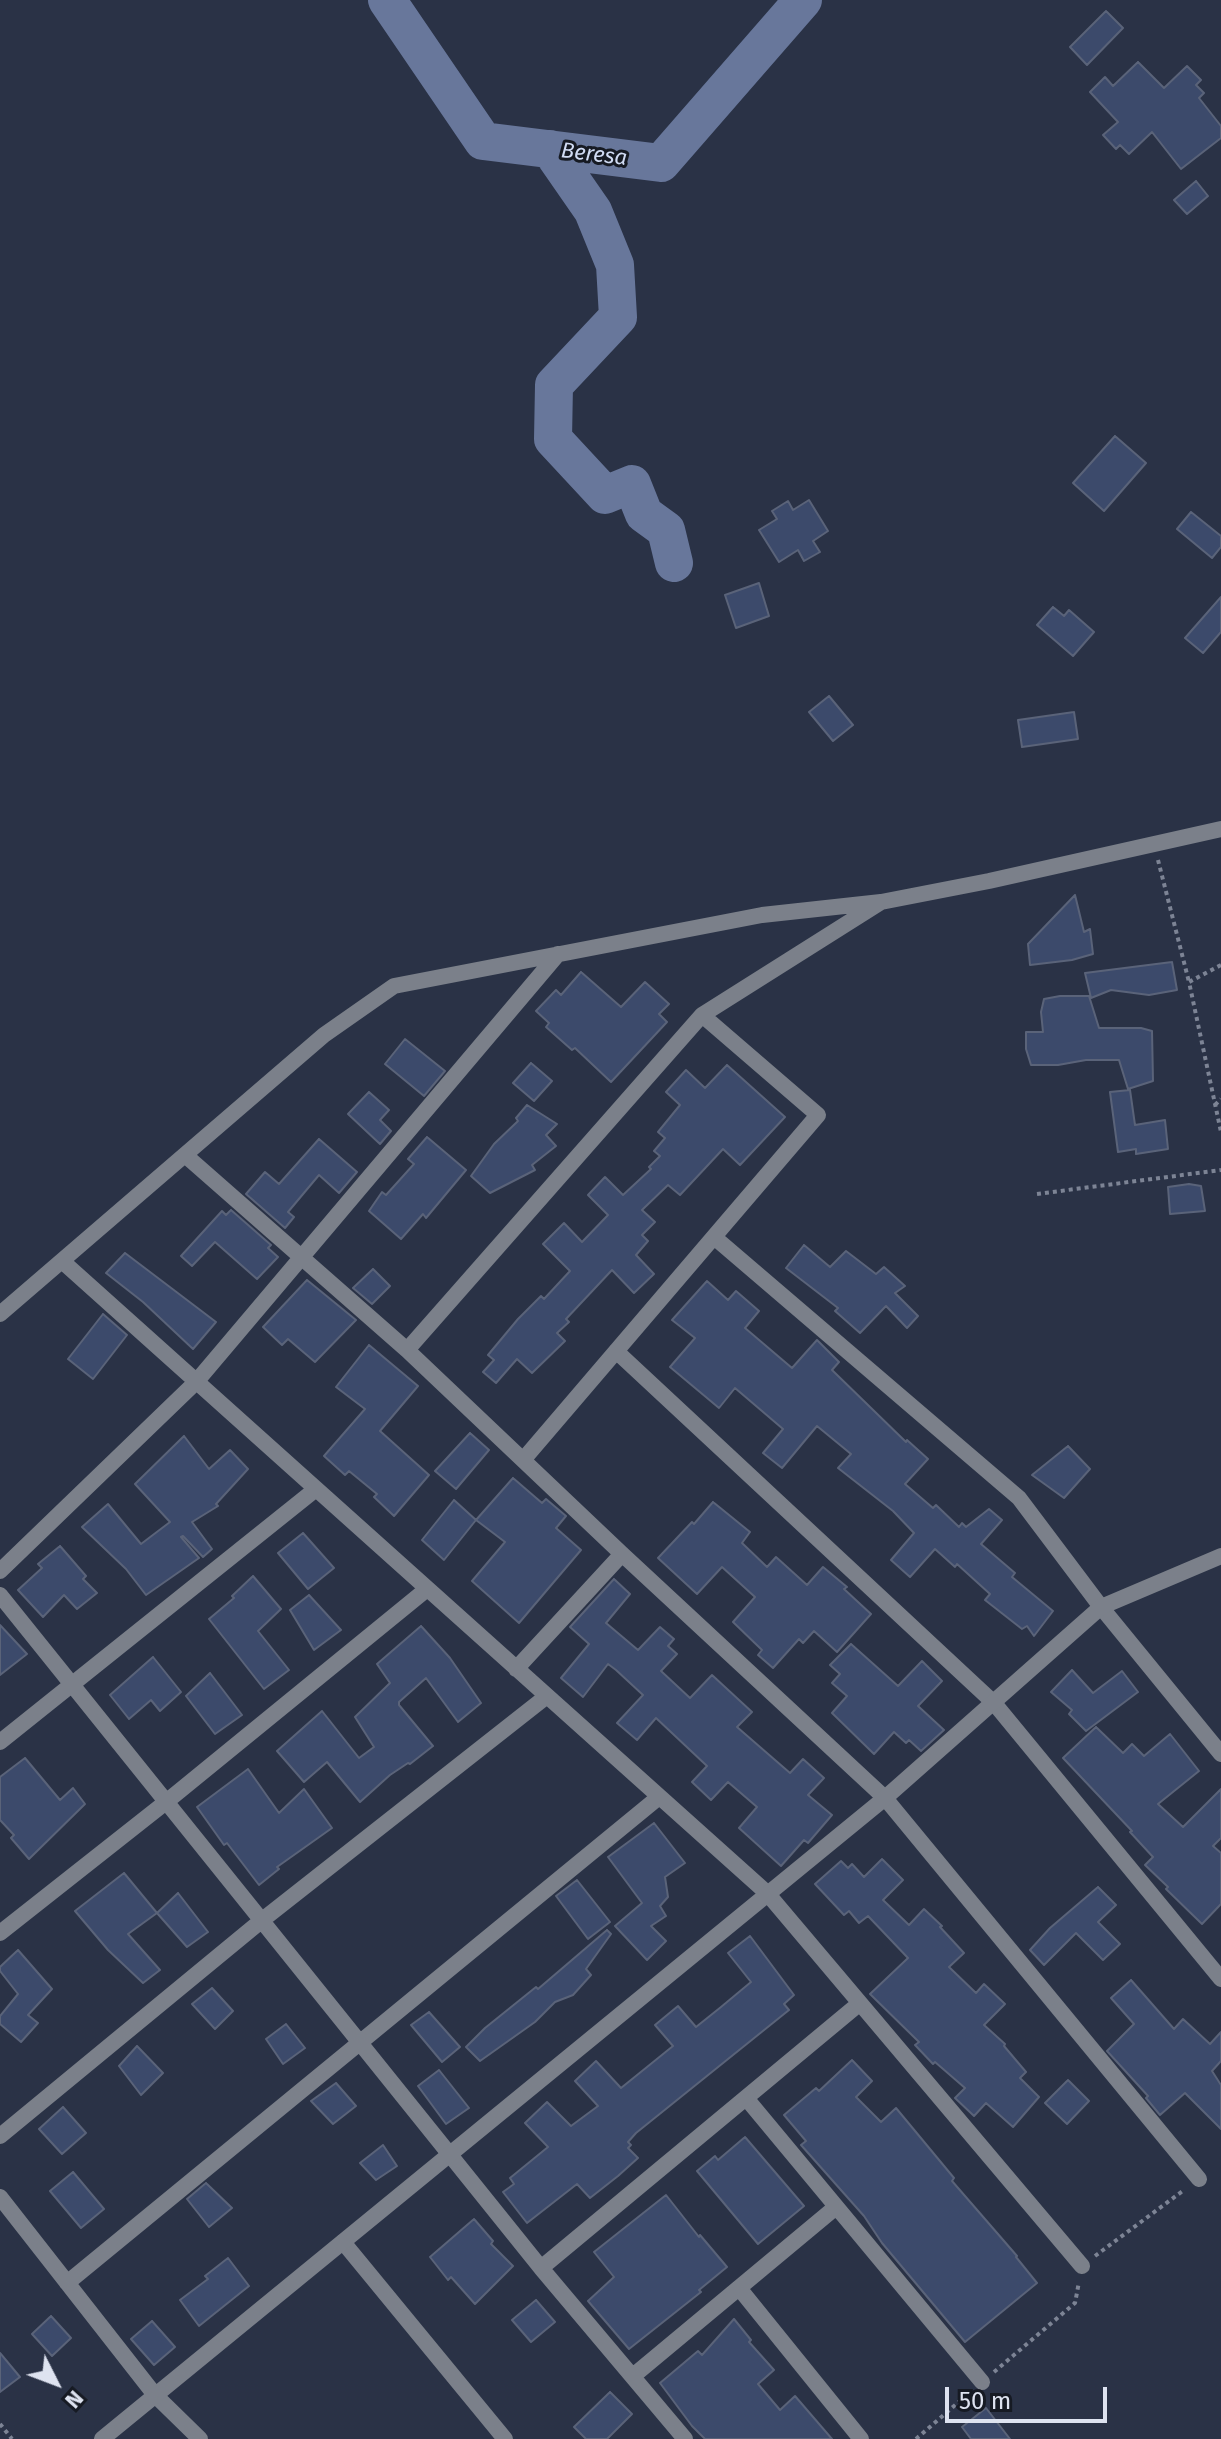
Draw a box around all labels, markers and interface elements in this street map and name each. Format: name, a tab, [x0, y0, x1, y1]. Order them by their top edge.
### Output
water label: Beresa	[559, 138, 629, 172]
north arrow	[16, 2343, 96, 2423]
scale bar	[949, 2371, 1111, 2421]
text: N	[59, 2385, 89, 2414]
text: 50 m	[959, 2387, 1011, 2415]

